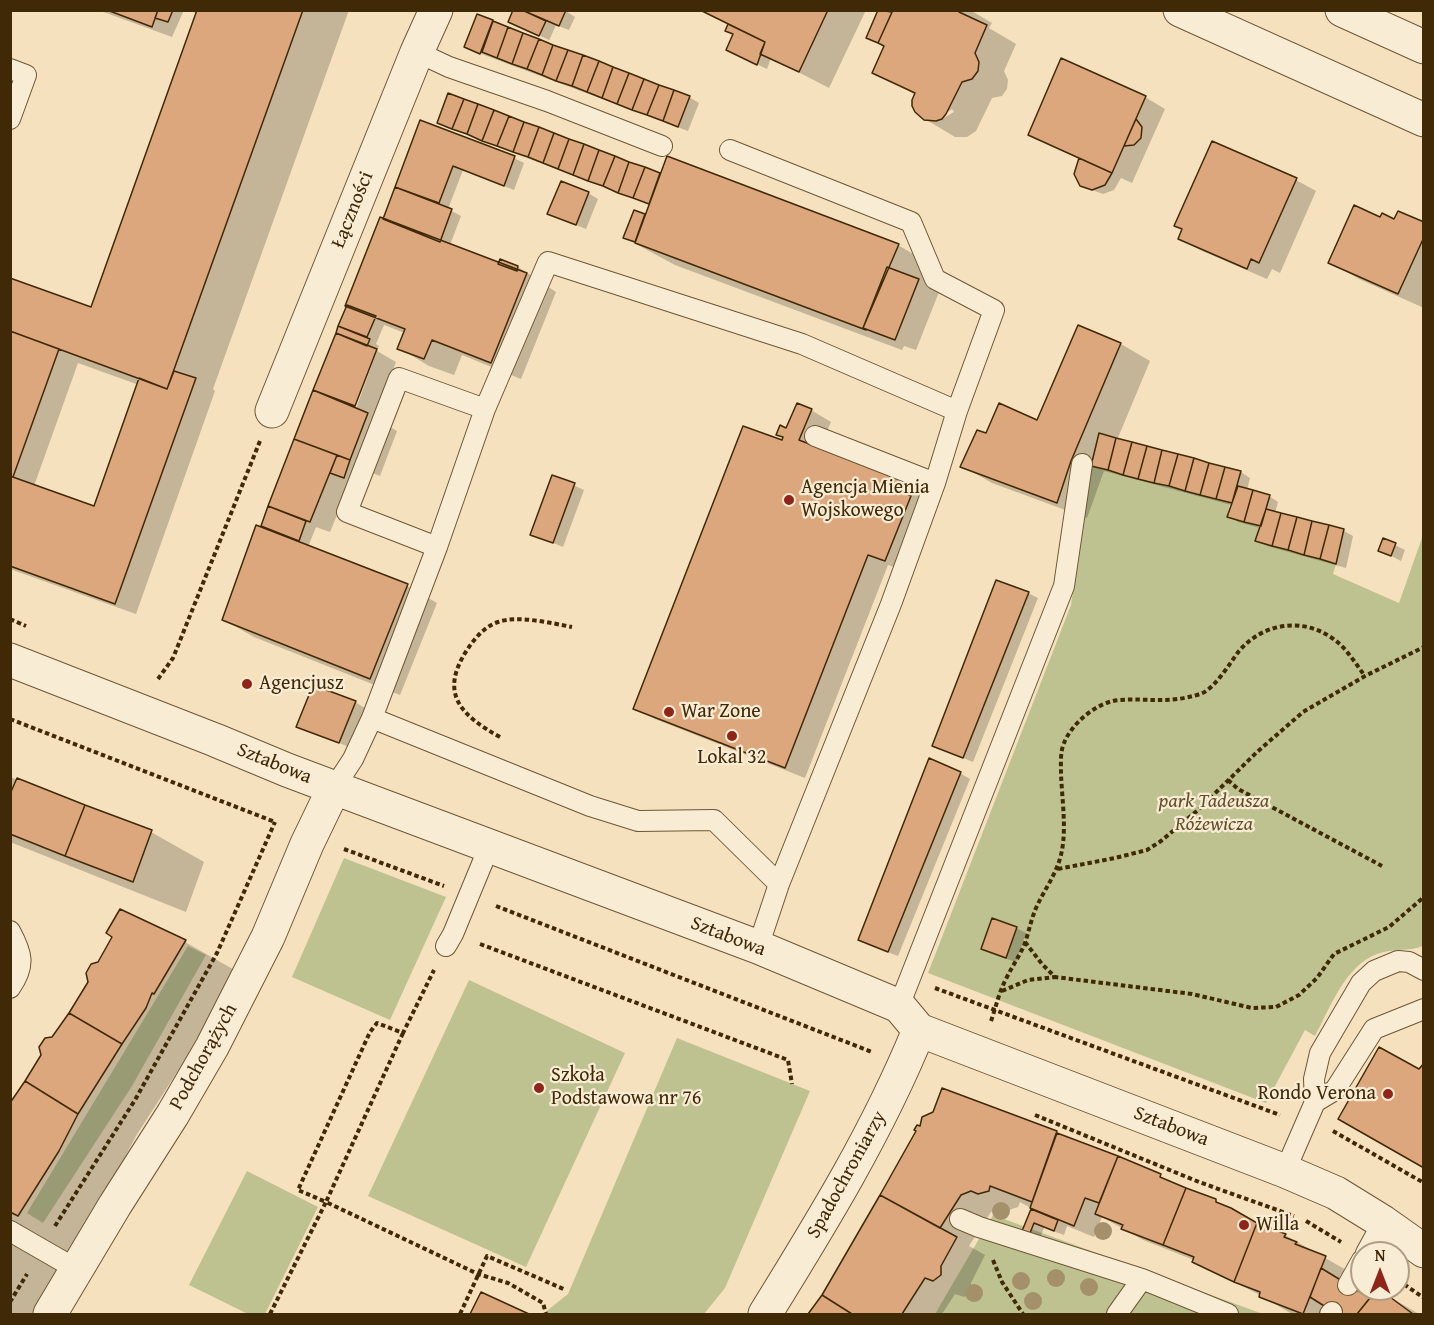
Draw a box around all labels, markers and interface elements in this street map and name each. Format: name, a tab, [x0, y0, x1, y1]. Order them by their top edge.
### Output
street label: Łączności	[327, 168, 379, 252]
place label: Agencja Mienia Wojskowego	[801, 476, 929, 523]
marker: Agencja Mienia Wojskowego	[782, 493, 796, 507]
place label: Agencjusz	[259, 672, 343, 696]
marker: Agencjusz	[240, 677, 254, 691]
place label: War Zone	[681, 700, 761, 724]
marker: War Zone	[662, 705, 676, 719]
marker: Lokal 32	[725, 729, 739, 743]
street label: Sztabowa	[233, 738, 315, 790]
place label: Lokal 32	[698, 746, 766, 770]
park label: park Tadeusza Różewicza	[1159, 790, 1269, 837]
street label: Sztabowa	[687, 912, 769, 962]
street label: Podchorążych	[165, 1000, 243, 1114]
place label: Szkoła Podstawowa nr 76	[551, 1064, 701, 1111]
marker: Szkoła Podstawowa nr 76	[532, 1081, 546, 1095]
place label: Rondo Verona	[1258, 1082, 1376, 1106]
marker: Rondo Verona	[1381, 1087, 1395, 1101]
street label: Sztabowa	[1130, 1102, 1212, 1152]
street label: Spadochroniarzy	[802, 1107, 892, 1243]
place label: Willa	[1256, 1213, 1299, 1237]
marker: Willa	[1237, 1218, 1251, 1232]
north arrow	[1350, 1241, 1410, 1301]
text: N	[1375, 1243, 1385, 1267]

